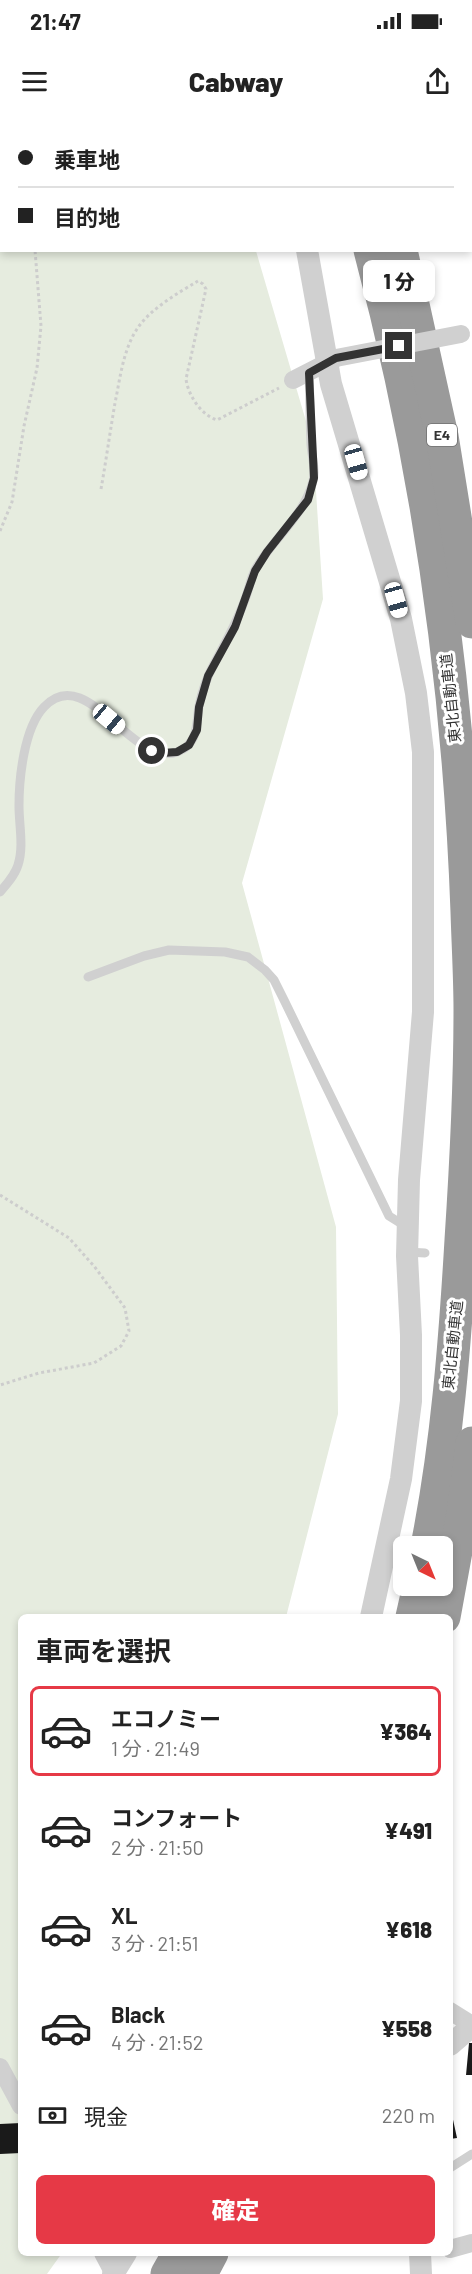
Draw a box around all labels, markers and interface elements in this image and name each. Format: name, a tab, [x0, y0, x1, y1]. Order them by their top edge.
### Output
text: 21:47	[30, 8, 81, 34]
icon: menu	[18, 65, 51, 98]
text: Cabway	[189, 65, 283, 97]
icon: share	[421, 65, 454, 98]
text: 乗車地	[54, 146, 120, 172]
text: 目的地	[54, 204, 120, 230]
callout: 1 分	[363, 259, 435, 301]
text: 1 分	[383, 269, 415, 293]
route end	[385, 332, 412, 359]
road number: E4	[427, 424, 457, 446]
car	[342, 442, 370, 482]
car	[382, 580, 410, 620]
street label: 東北自動車道	[436, 652, 464, 744]
car	[89, 701, 129, 737]
route start	[138, 737, 165, 764]
street label: 東北自動車道	[438, 1299, 466, 1391]
north arrow	[393, 1536, 453, 1596]
map controls	[393, 1536, 453, 1596]
text: 車両を選択	[36, 1634, 171, 1666]
icon: car	[39, 1704, 93, 1758]
text: エコノミー	[111, 1705, 221, 1731]
text: ¥364	[379, 1718, 432, 1744]
text: 1 分 · 21:49	[111, 1736, 200, 1760]
icon: car	[39, 1803, 93, 1857]
text: コンフォート	[111, 1804, 242, 1830]
text: ¥491	[384, 1817, 432, 1843]
text: 2 分 · 21:50	[111, 1835, 204, 1859]
icon: car	[39, 1902, 93, 1956]
text: XL	[111, 1902, 137, 1928]
text: ¥618	[385, 1916, 432, 1942]
text: 3 分 · 21:51	[111, 1931, 198, 1955]
icon: car	[39, 2001, 93, 2055]
text: Black	[111, 2001, 165, 2027]
text: ¥558	[381, 2015, 432, 2041]
text: 4 分 · 21:52	[111, 2030, 203, 2054]
icon: cash	[36, 2099, 69, 2132]
text: 現金	[84, 2103, 128, 2129]
text: 220 m	[382, 2103, 435, 2127]
button: 確定	[36, 2175, 435, 2244]

